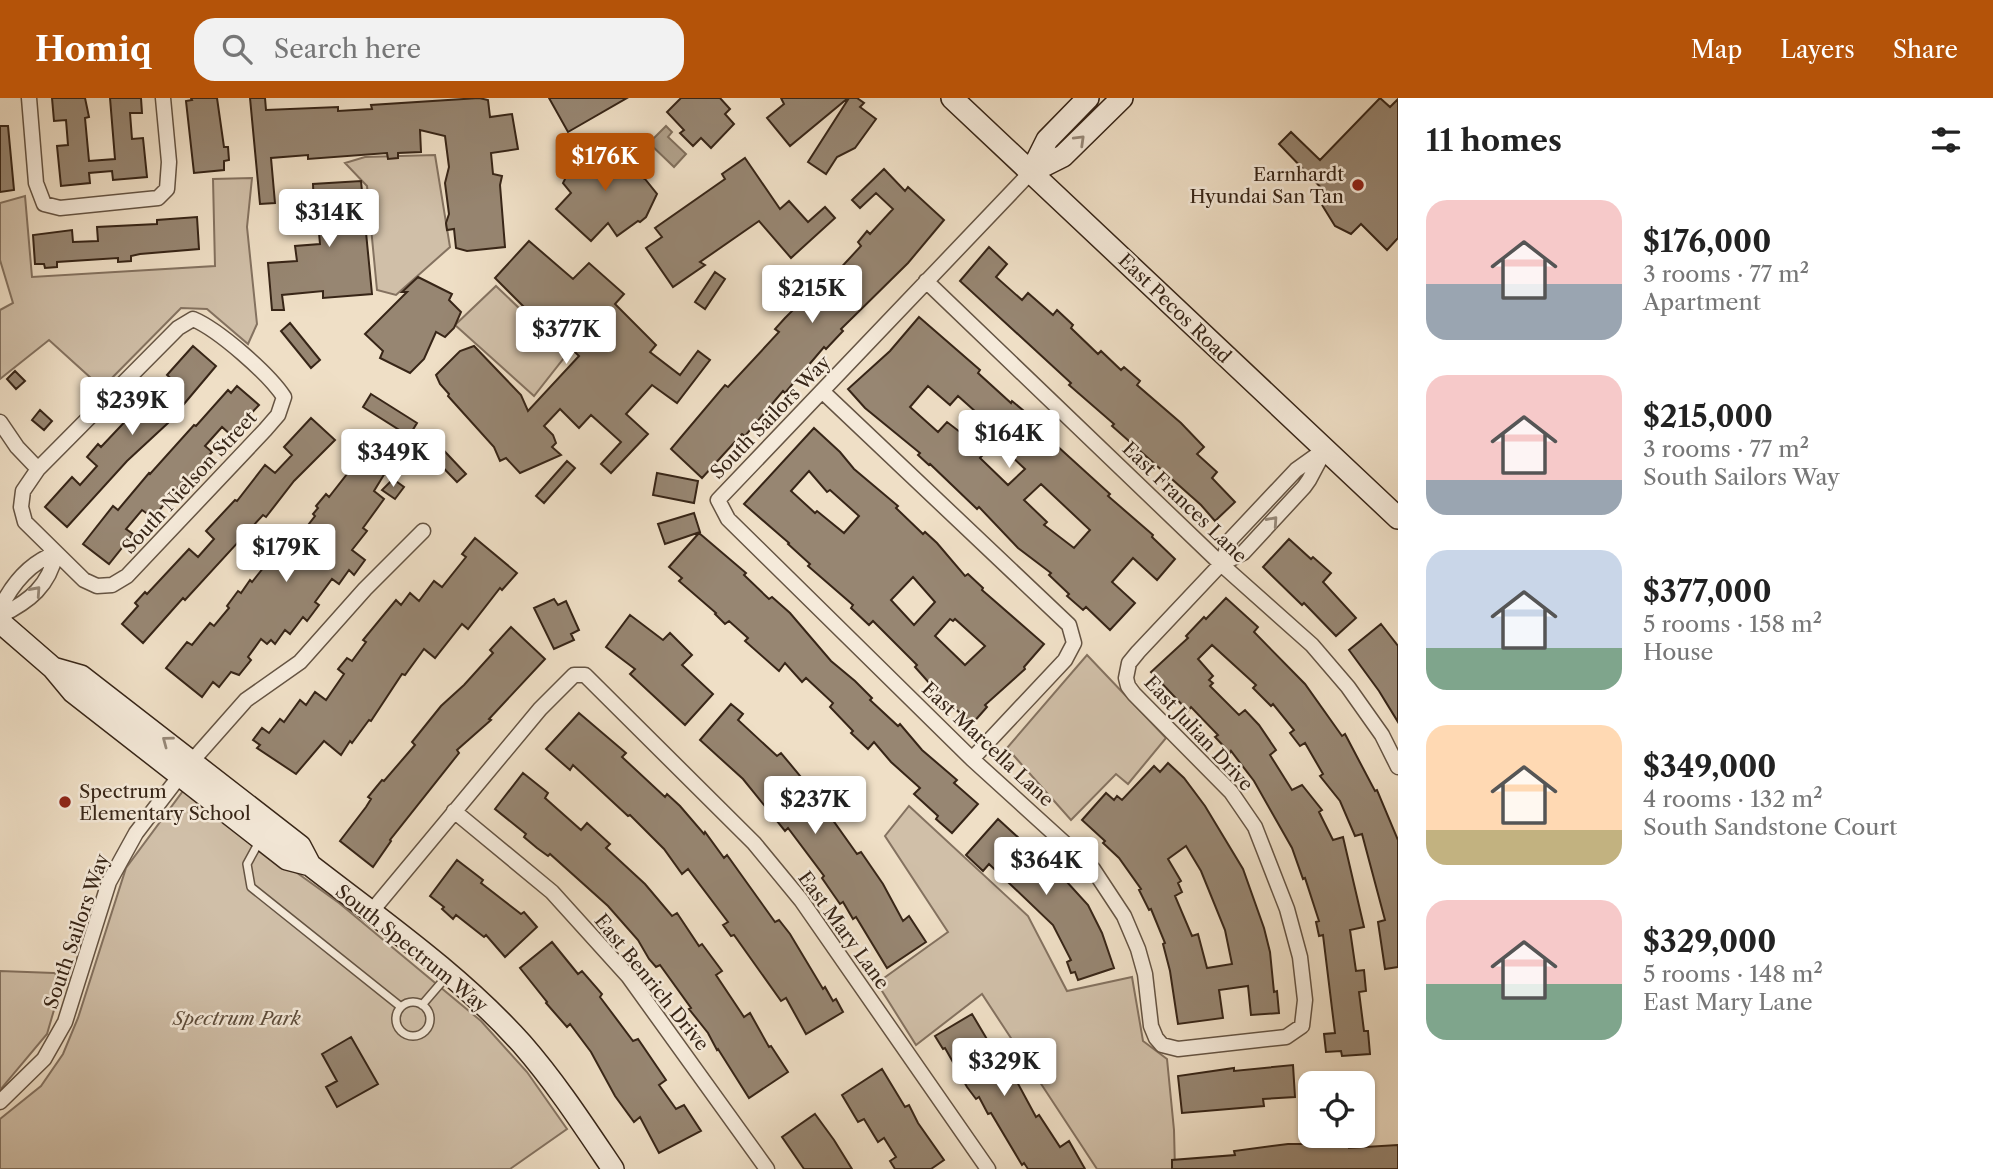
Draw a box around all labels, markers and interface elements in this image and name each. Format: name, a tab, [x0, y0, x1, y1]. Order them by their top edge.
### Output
search box	[194, 18, 684, 81]
text: Homiq	[35, 29, 152, 70]
icon: search	[218, 30, 256, 68]
text: Search here	[274, 33, 421, 65]
text: Map	[1691, 35, 1742, 64]
text: Layers	[1780, 35, 1855, 64]
text: Share	[1893, 35, 1958, 64]
icon: filters	[1927, 121, 1965, 159]
text: 11 homes	[1426, 122, 1562, 159]
pin: $176K	[556, 134, 654, 193]
one-way arrow	[1072, 135, 1085, 148]
text: $176K	[572, 142, 638, 170]
place label: Earnhardt Hyundai San Tan	[1189, 163, 1344, 208]
marker: Earnhardt Hyundai San Tan	[1350, 177, 1366, 193]
pin: $314K	[280, 190, 378, 249]
text: $314K	[295, 198, 363, 226]
text: $176,000	[1643, 223, 1771, 260]
icon: home	[1482, 228, 1566, 312]
street label: East Pecos Road	[1114, 249, 1236, 368]
text: 3 rooms · 77 m²	[1643, 260, 1809, 288]
pin: $215K	[763, 266, 861, 325]
text: $215K	[778, 274, 846, 302]
text: Apartment	[1643, 288, 1761, 316]
pin: $377K	[517, 306, 615, 366]
text: $377K	[532, 315, 600, 343]
street label: South Sailors Way	[706, 351, 835, 484]
pin: $239K	[83, 378, 181, 437]
text: $239K	[96, 386, 168, 414]
text: $215,000	[1643, 398, 1773, 435]
icon: home	[1482, 403, 1566, 487]
street label: South Nielson Street	[117, 406, 262, 558]
pin: $164K	[960, 410, 1058, 470]
text: $164K	[975, 419, 1043, 447]
pin: $349K	[344, 430, 442, 489]
text: 3 rooms · 77 m²	[1643, 435, 1809, 463]
street label: East Frances Lane	[1118, 437, 1252, 568]
text: $349K	[357, 438, 429, 466]
text: South Sailors Way	[1643, 463, 1840, 491]
one-way arrow	[1264, 516, 1277, 529]
pin: $179K	[237, 524, 335, 584]
text: $179K	[252, 533, 320, 561]
text: $377,000	[1643, 573, 1772, 610]
icon: home	[1482, 578, 1566, 662]
one-way arrow	[28, 586, 40, 599]
text: 5 rooms · 158 m²	[1643, 610, 1822, 638]
text: House	[1643, 638, 1713, 666]
street label: East Julian Drive	[1139, 671, 1258, 796]
street label: East Marcella Lane	[917, 677, 1058, 811]
one-way arrow	[162, 737, 174, 749]
text: $349,000	[1643, 748, 1776, 785]
icon: home	[1482, 753, 1566, 837]
pin: $237K	[766, 776, 864, 836]
place label: Spectrum Elementary School	[79, 780, 251, 825]
text: $237K	[780, 785, 850, 813]
text: 4 rooms · 132 m²	[1643, 785, 1823, 813]
marker: Spectrum Elementary School	[57, 794, 73, 810]
text: South Sandstone Court	[1643, 813, 1897, 841]
pin: $364K	[997, 838, 1095, 897]
text: $364K	[1010, 846, 1082, 874]
street label: South Sailors Way	[39, 850, 114, 1012]
street label: East Mary Lane	[793, 867, 894, 994]
street label: South Spectrum Way	[331, 880, 493, 1017]
street label: East Benrich Drive	[590, 909, 714, 1055]
text: $329,000	[1643, 923, 1776, 960]
icon: home	[1482, 928, 1566, 1012]
text: 5 rooms · 148 m²	[1643, 960, 1823, 988]
text: East Mary Lane	[1643, 988, 1813, 1016]
park label: Spectrum Park	[172, 1007, 301, 1030]
pin: $329K	[955, 1038, 1053, 1098]
text: $329K	[968, 1047, 1040, 1075]
map controls	[1298, 1071, 1375, 1148]
button: locate	[1298, 1071, 1375, 1148]

